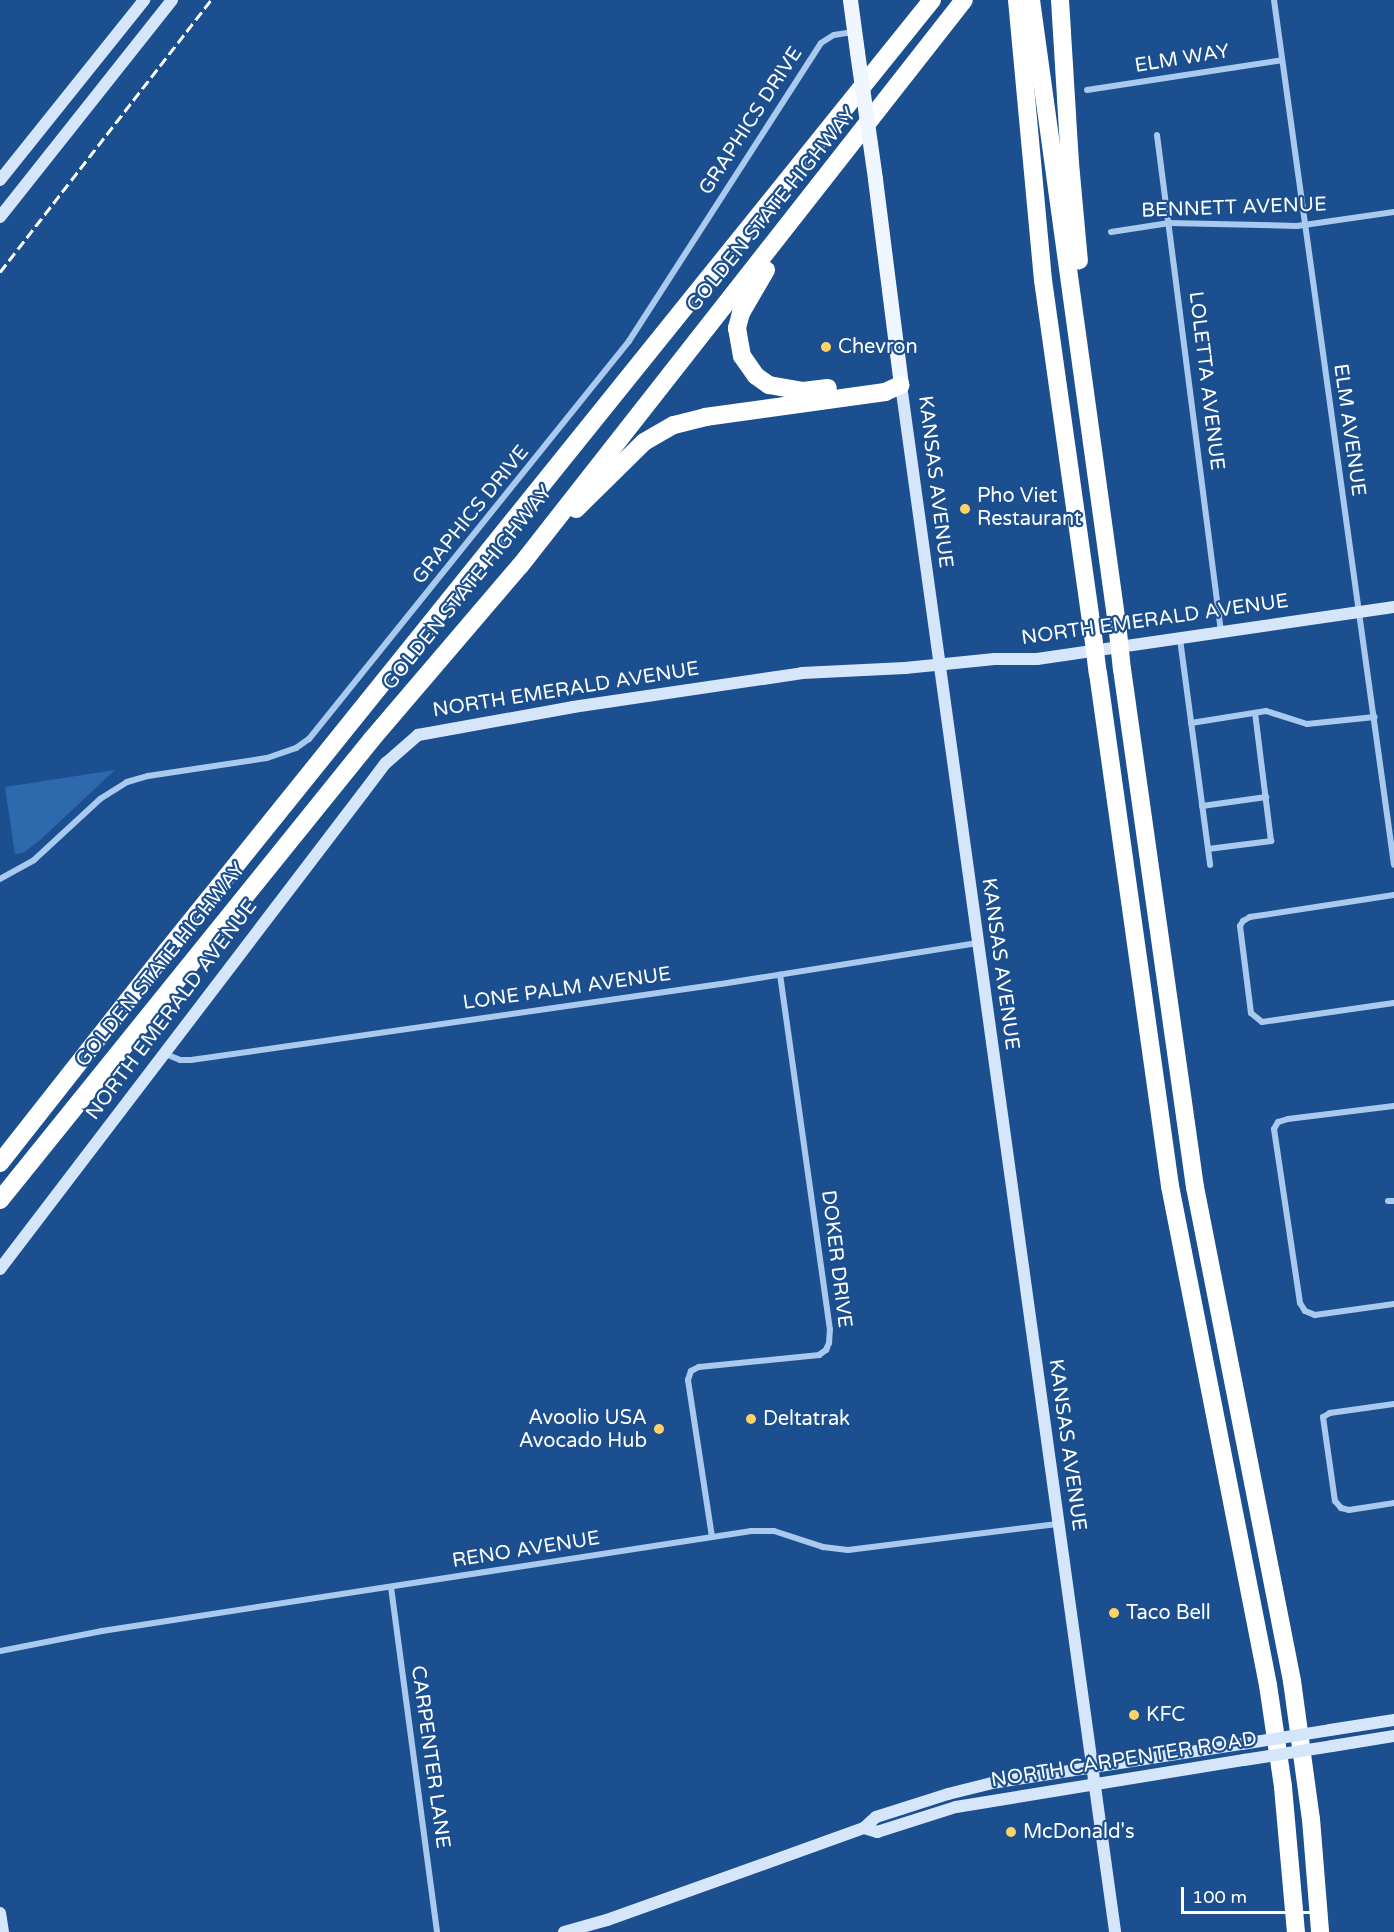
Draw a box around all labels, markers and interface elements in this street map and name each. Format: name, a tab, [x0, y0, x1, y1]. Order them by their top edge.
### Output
street label: ELM WAY	[1133, 40, 1231, 78]
street label: GRAPHICS DRIVE	[694, 43, 808, 199]
street label: GOLDEN STATE HIGHWAY	[682, 103, 862, 317]
street label: BENNETT AVENUE	[1141, 193, 1327, 223]
street label: LOLETTA AVENUE	[1183, 290, 1229, 472]
place label: Chevron	[838, 335, 918, 359]
marker: Chevron	[819, 340, 833, 354]
street label: ELM AVENUE	[1328, 362, 1370, 498]
street label: KANSAS AVENUE	[913, 394, 957, 570]
street label: GRAPHICS DRIVE	[408, 441, 534, 589]
street label: GOLDEN STATE HIGHWAY	[378, 481, 558, 695]
place label: Pho Viet Restaurant	[977, 485, 1082, 532]
marker: Pho Viet Restaurant	[958, 502, 972, 516]
street label: NORTH EMERALD AVENUE	[1020, 589, 1290, 651]
street label: NORTH EMERALD AVENUE	[431, 657, 701, 723]
street label: GOLDEN STATE HIGHWAY	[71, 858, 251, 1072]
street label: KANSAS AVENUE	[976, 876, 1024, 1052]
street label: NORTH EMERALD AVENUE	[81, 895, 263, 1125]
street label: LONE PALM AVENUE	[461, 963, 673, 1015]
street label: DOKER DRIVE	[816, 1189, 856, 1329]
street label: KANSAS AVENUE	[1043, 1357, 1091, 1533]
place label: Avoolio USA Avocado Hub	[519, 1406, 647, 1453]
place label: Deltatrak	[763, 1407, 850, 1431]
marker: Deltatrak	[744, 1412, 758, 1426]
marker: Avoolio USA Avocado Hub	[652, 1422, 666, 1436]
street label: RENO AVENUE	[450, 1526, 602, 1574]
place label: Taco Bell	[1126, 1601, 1211, 1625]
marker: Taco Bell	[1107, 1606, 1121, 1620]
street label: CARPENTER LANE	[405, 1664, 455, 1850]
place label: KFC	[1146, 1703, 1185, 1727]
marker: KFC	[1127, 1708, 1141, 1722]
street label: NORTH CARPENTER ROAD	[989, 1727, 1259, 1793]
place label: McDonald's	[1023, 1820, 1135, 1844]
marker: McDonald's	[1004, 1825, 1018, 1839]
scale bar	[1184, 1875, 1322, 1913]
text: 100 m	[1192, 1886, 1247, 1908]

